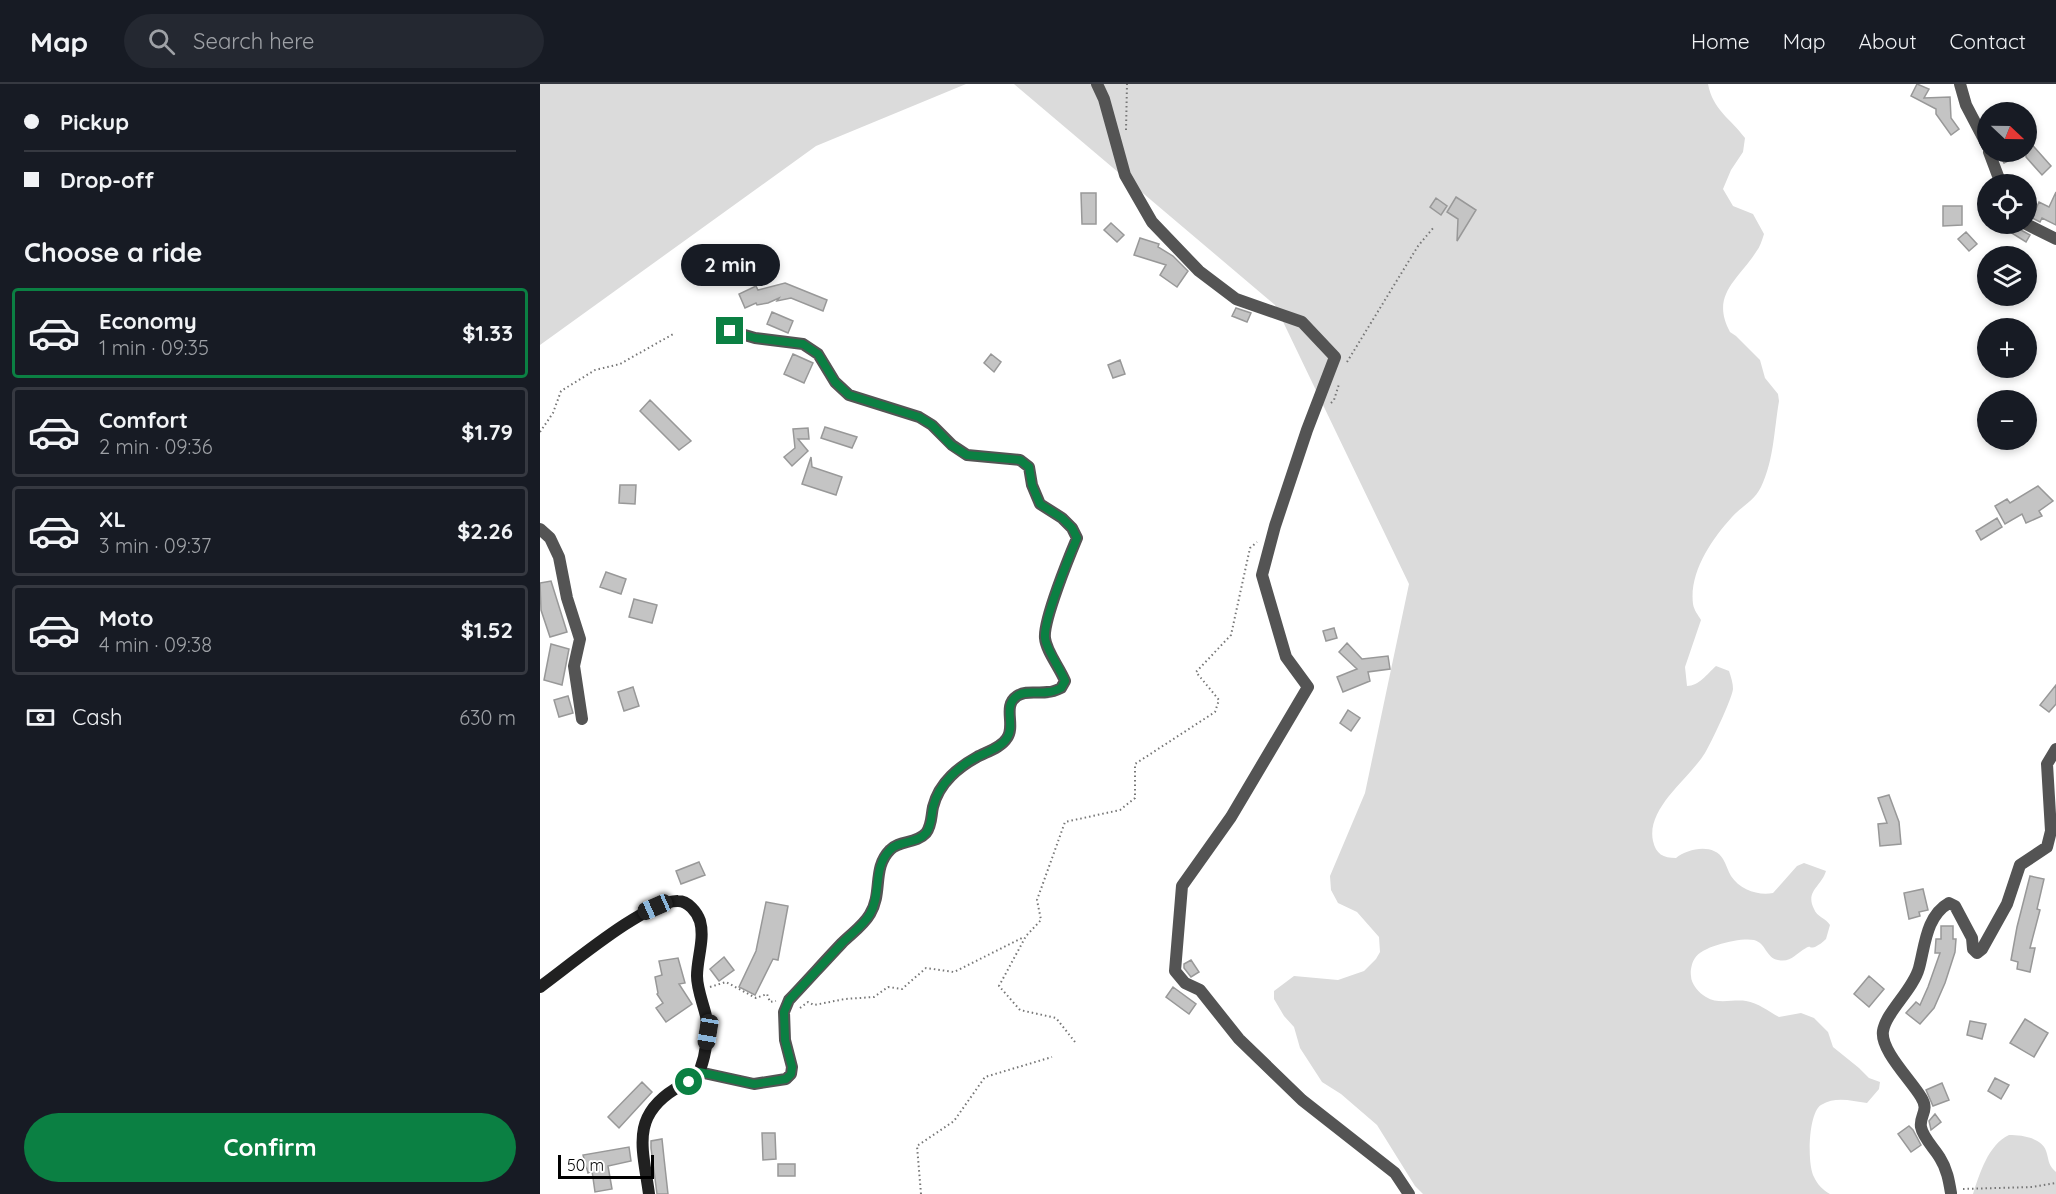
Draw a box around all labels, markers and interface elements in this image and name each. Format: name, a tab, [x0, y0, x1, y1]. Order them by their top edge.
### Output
search box	[124, 14, 544, 68]
text: Map	[30, 24, 88, 59]
icon: search	[145, 25, 178, 58]
text: Search here	[193, 27, 315, 55]
text: Home	[1691, 28, 1750, 54]
text: Map	[1783, 28, 1826, 54]
text: About	[1859, 28, 1917, 54]
text: Contact	[1950, 28, 2026, 54]
north arrow	[1977, 102, 2037, 162]
map controls	[1977, 102, 2037, 450]
text: Pickup	[60, 108, 129, 136]
text: Drop-off	[60, 166, 154, 194]
button: locate	[1977, 174, 2037, 234]
text: Choose a ride	[24, 235, 202, 269]
callout: 2 min	[680, 244, 780, 286]
button: layers	[1977, 246, 2037, 306]
text: 2 min	[704, 252, 757, 277]
icon: car	[27, 306, 81, 360]
text: Economy	[99, 307, 197, 335]
route end	[716, 317, 743, 344]
button: +	[1977, 318, 2037, 378]
text: $1.33	[462, 319, 513, 347]
text: 1 min · 09:35	[99, 335, 209, 360]
button: −	[1977, 390, 2037, 450]
icon: car	[27, 405, 81, 459]
text: Comfort	[99, 406, 188, 434]
text: $1.79	[461, 418, 513, 446]
text: 2 min · 09:36	[99, 434, 212, 459]
icon: car	[27, 504, 81, 558]
text: XL	[99, 505, 126, 533]
text: $2.26	[457, 517, 513, 545]
text: 3 min · 09:37	[99, 533, 211, 558]
icon: car	[27, 603, 81, 657]
text: Moto	[99, 604, 153, 632]
text: $1.52	[461, 616, 513, 644]
text: 4 min · 09:38	[99, 632, 212, 657]
icon: cash	[24, 701, 57, 734]
text: Cash	[72, 703, 123, 731]
text: 630 m	[459, 705, 516, 730]
car	[635, 891, 675, 923]
car	[696, 1013, 720, 1051]
route start	[675, 1068, 702, 1095]
button: Confirm	[24, 1113, 516, 1182]
scale bar	[558, 1152, 654, 1180]
text: 50 m	[567, 1155, 604, 1175]

